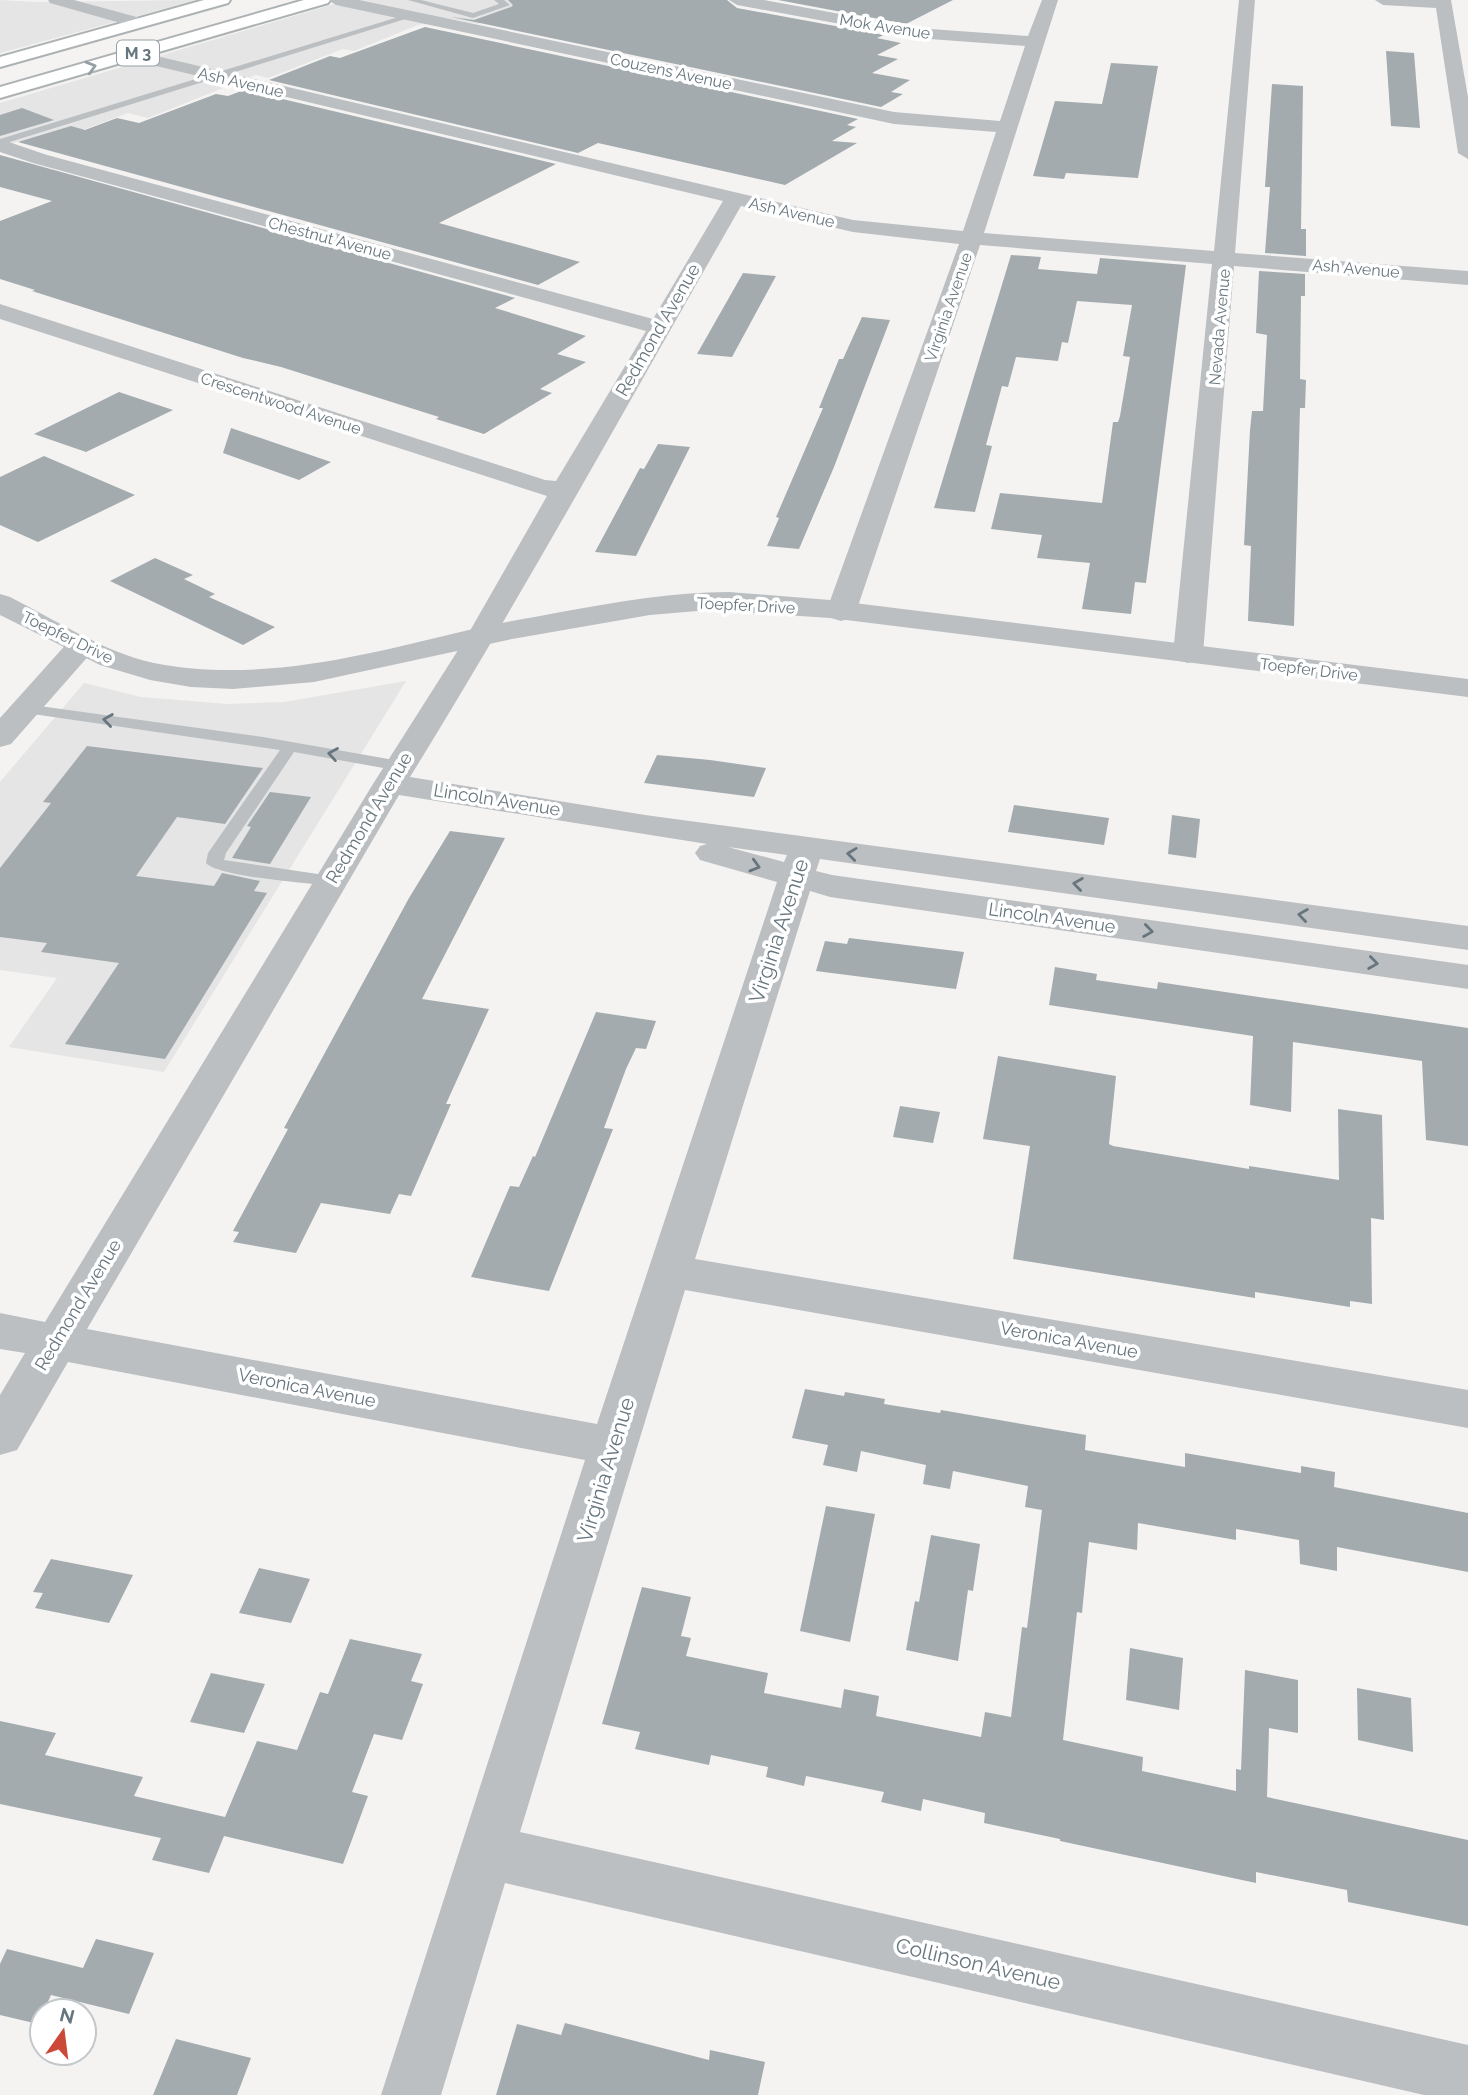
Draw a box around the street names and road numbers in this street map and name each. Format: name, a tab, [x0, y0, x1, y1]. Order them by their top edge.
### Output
street label: Mok Avenue	[838, 10, 932, 43]
road number: M 3	[117, 40, 159, 66]
street label: Couzens Avenue	[608, 49, 733, 94]
street label: Ash Avenue	[196, 63, 286, 102]
street label: Ash Avenue	[747, 193, 837, 232]
street label: Chestnut Avenue	[266, 213, 394, 264]
street label: Virginia Avenue	[921, 250, 976, 364]
street label: Ash Avenue	[1312, 255, 1400, 282]
street label: Redmond Avenue	[611, 259, 704, 400]
street label: Nevada Avenue	[1205, 268, 1234, 386]
street label: Crescentwood Avenue	[198, 369, 363, 438]
street label: Toepfer Drive	[696, 593, 796, 618]
street label: Toepfer Drive	[19, 607, 116, 668]
street label: Toepfer Drive	[1259, 654, 1359, 685]
street label: Redmond Avenue	[321, 748, 416, 887]
street label: Lincoln Avenue	[432, 779, 562, 820]
street label: Virginia Avenue	[743, 856, 814, 1006]
street label: Lincoln Avenue	[987, 898, 1117, 937]
street label: Redmond Avenue	[30, 1235, 125, 1374]
street label: Veronica Avenue	[999, 1317, 1140, 1362]
street label: Veronica Avenue	[237, 1364, 378, 1411]
street label: Virginia Avenue	[572, 1394, 639, 1545]
street label: Collinson Avenue	[893, 1932, 1063, 1995]

